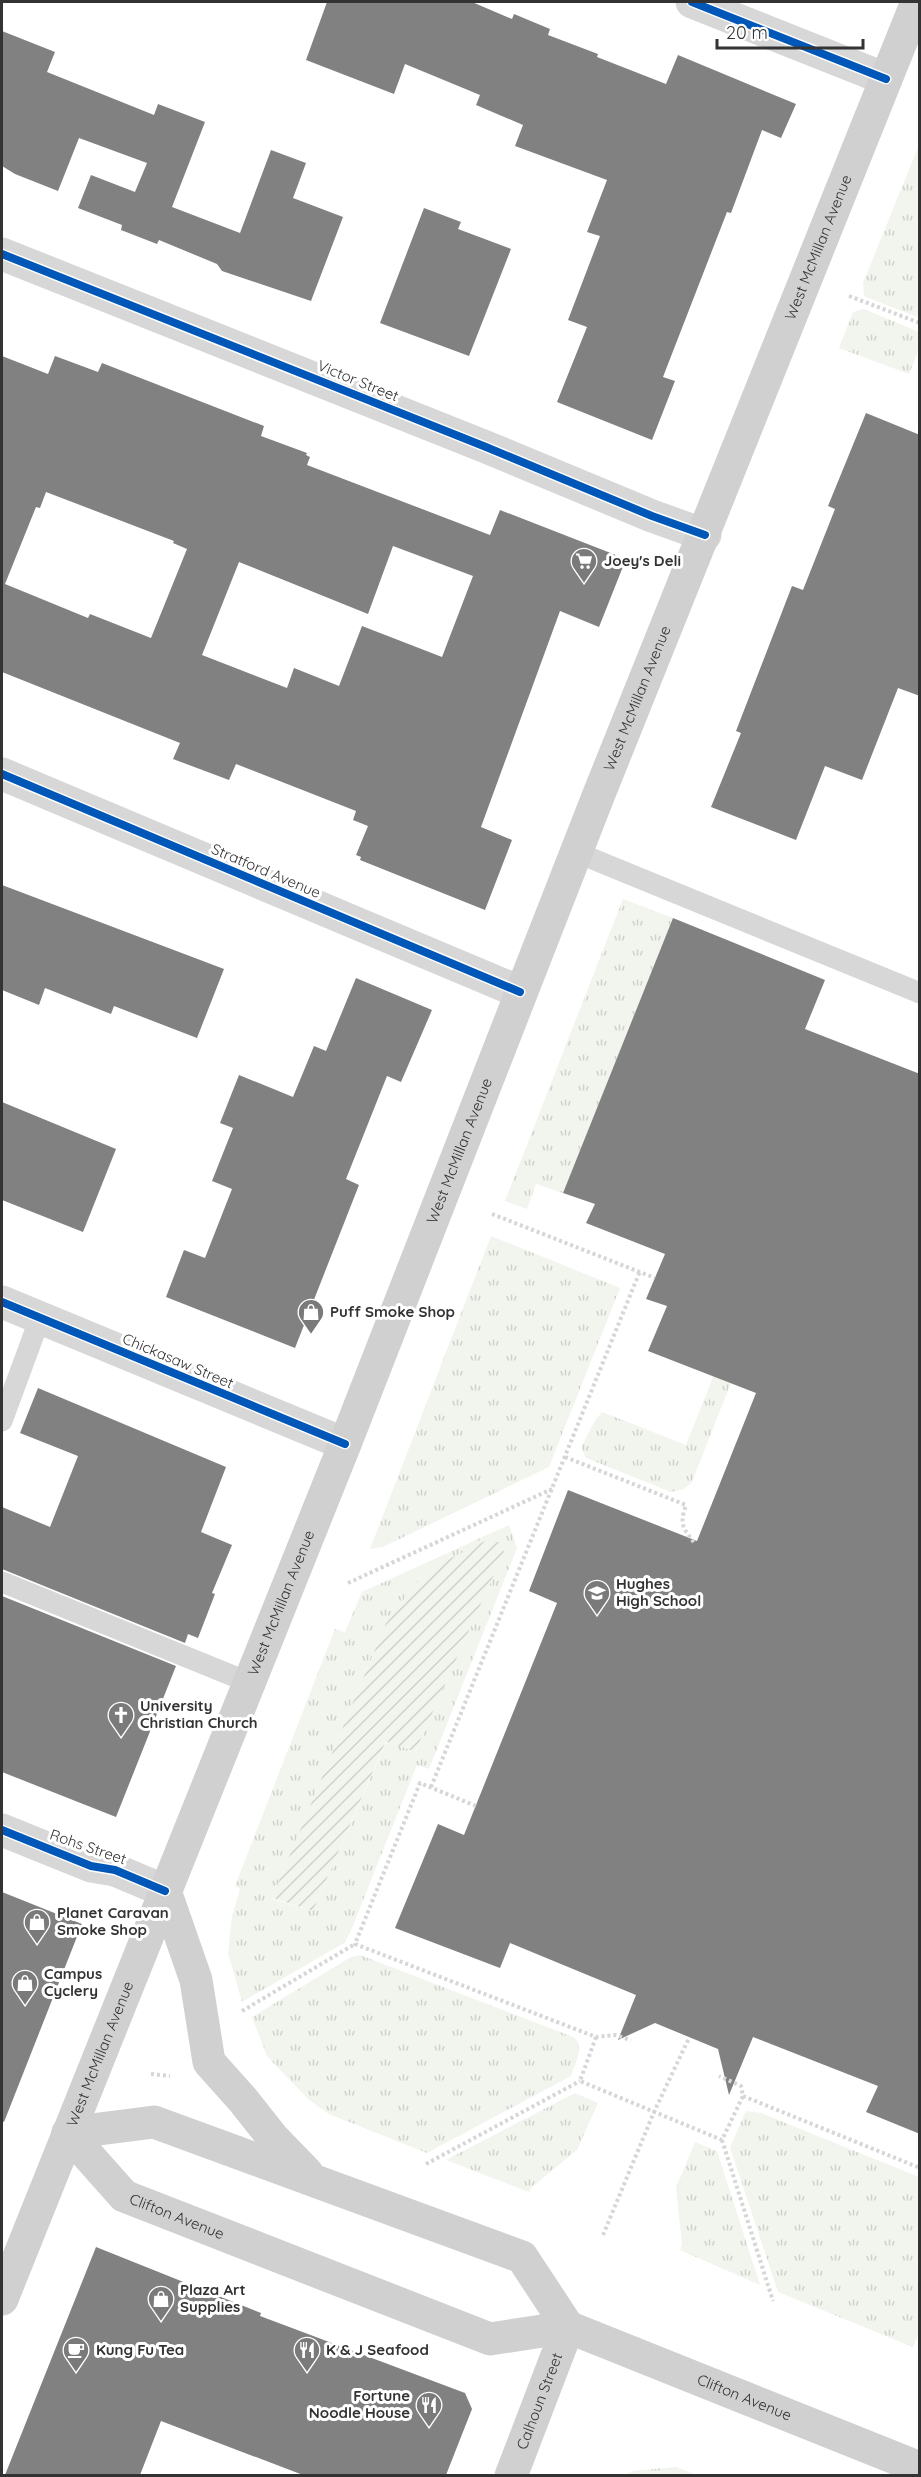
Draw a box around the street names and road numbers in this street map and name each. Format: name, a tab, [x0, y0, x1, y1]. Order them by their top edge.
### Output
street label: West McMillan Avenue	[780, 172, 856, 323]
street label: Victor Street	[315, 356, 402, 405]
street label: West McMillan Avenue	[599, 623, 675, 774]
street label: Stratford Avenue	[209, 839, 324, 902]
street label: West McMillan Avenue	[422, 1075, 496, 1226]
street label: Chickasaw Street	[120, 1329, 237, 1393]
street label: West McMillan Avenue	[243, 1527, 318, 1678]
street label: Rohs Street	[47, 1825, 129, 1868]
street label: West McMillan Avenue	[62, 1978, 137, 2129]
street label: Clifton Avenue	[127, 2189, 227, 2243]
street label: Calhoun Street	[512, 2350, 566, 2452]
street label: Clifton Avenue	[694, 2370, 794, 2425]

